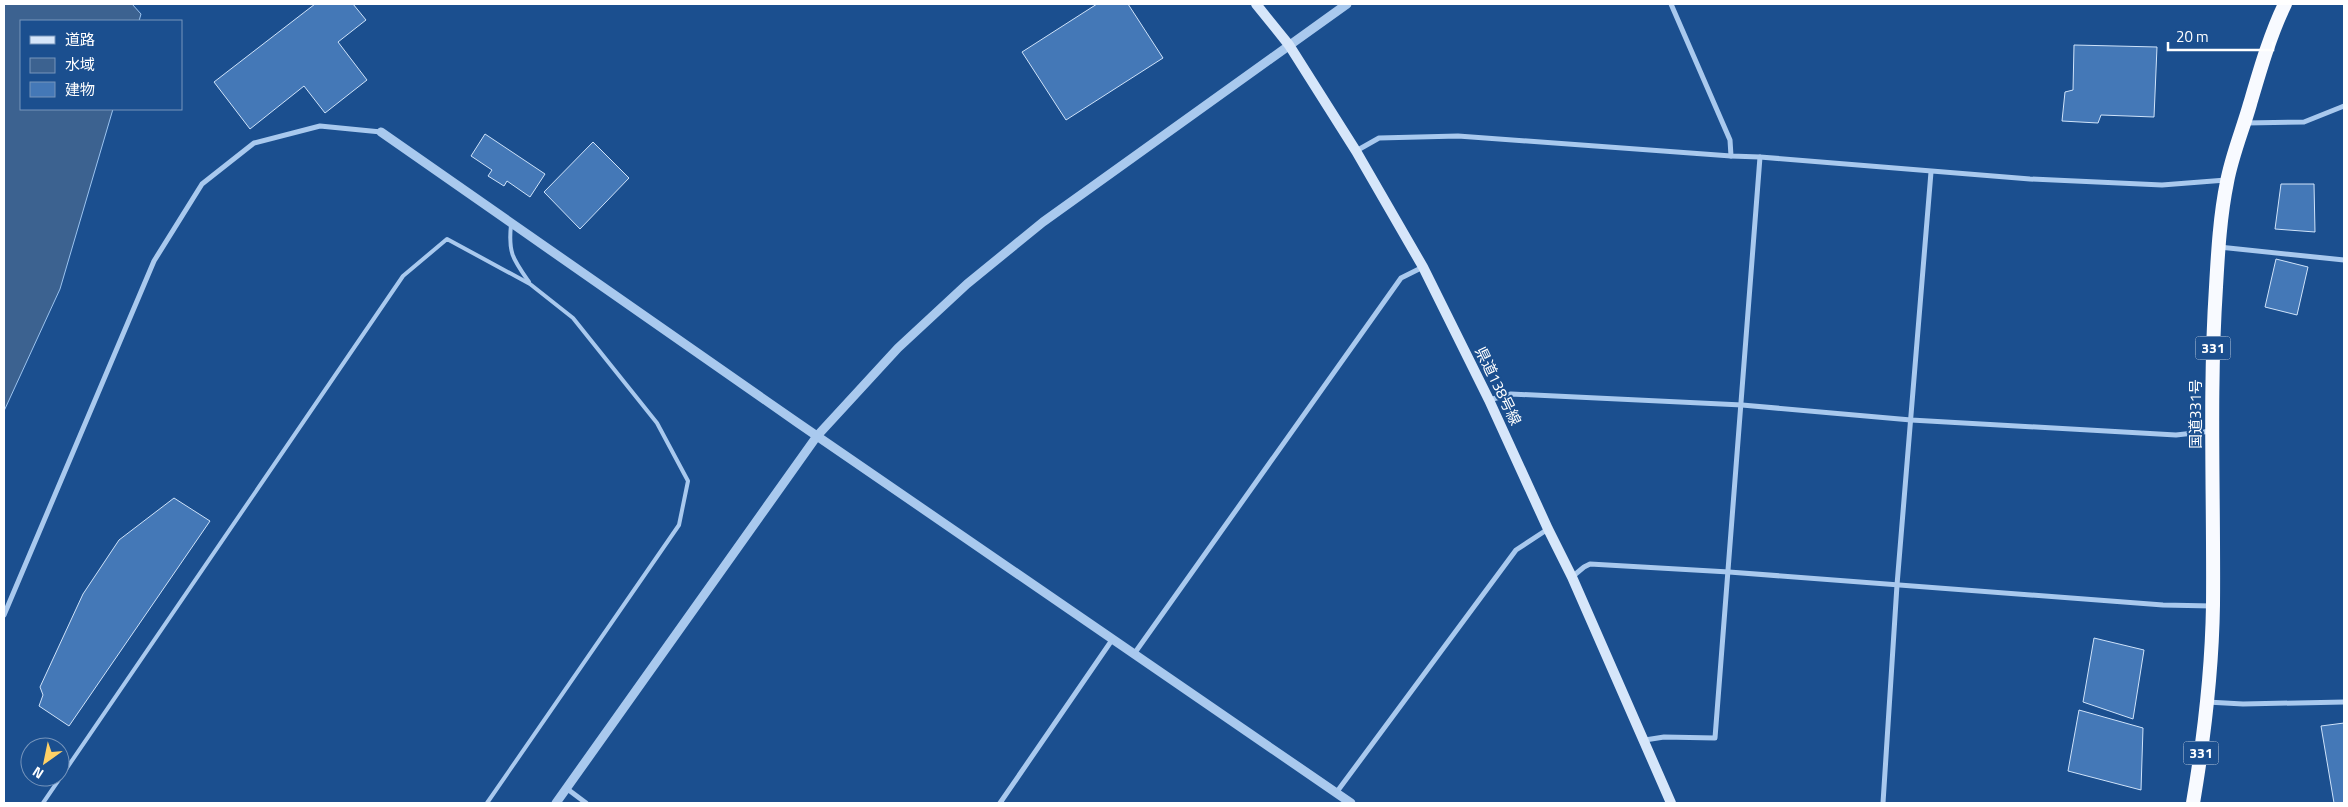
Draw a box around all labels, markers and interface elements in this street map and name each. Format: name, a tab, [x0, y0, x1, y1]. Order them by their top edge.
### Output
legend	[20, 20, 182, 110]
scale bar	[2168, 20, 2273, 52]
text: 20 m	[2176, 25, 2209, 48]
text: 道路	[65, 28, 95, 51]
text: 水域	[65, 53, 95, 76]
text: 建物	[65, 78, 95, 101]
road number: 331	[2196, 336, 2230, 359]
street label: 県道138号線	[1469, 342, 1527, 429]
street label: 国道331号	[2184, 379, 2207, 449]
north arrow	[20, 737, 70, 787]
road number: 331	[2184, 741, 2218, 764]
text: N	[28, 762, 47, 785]

